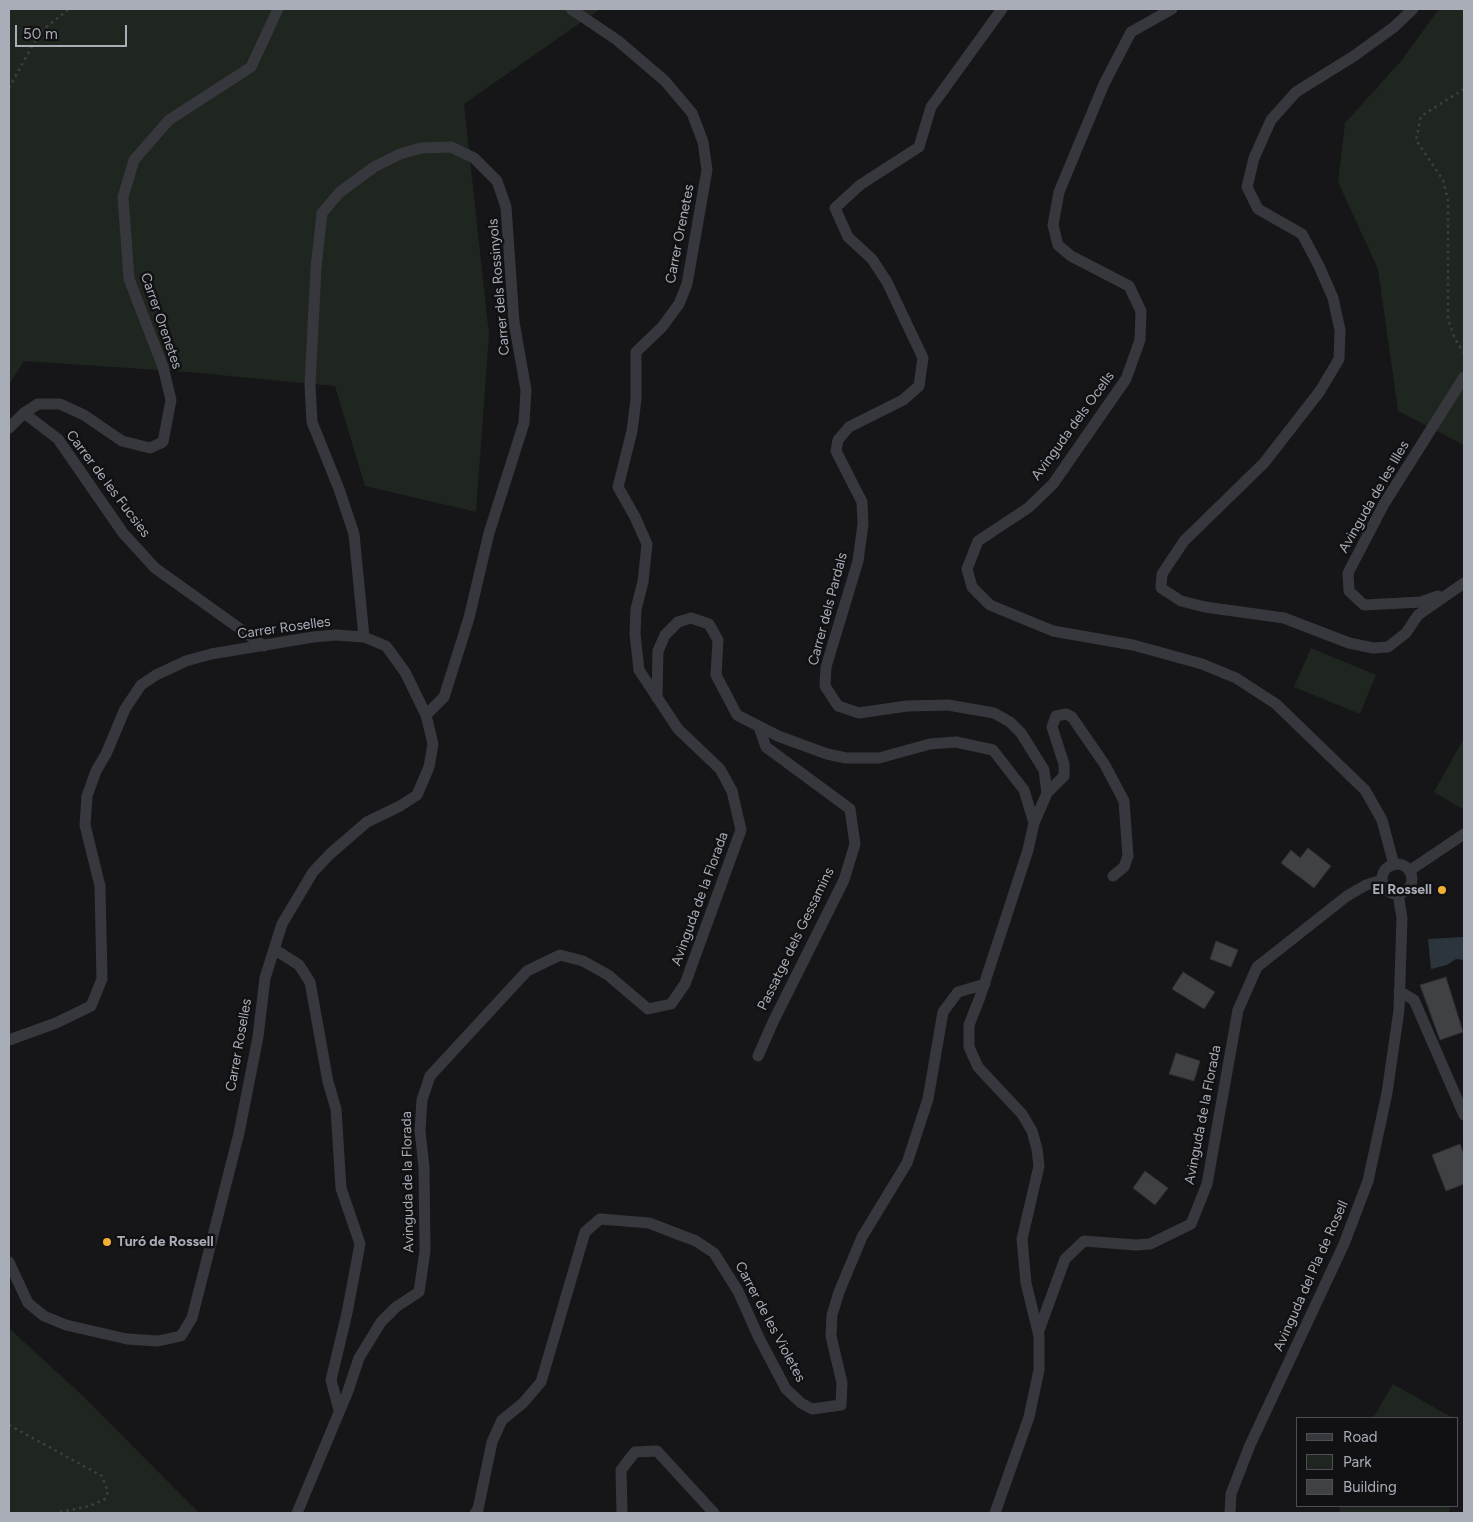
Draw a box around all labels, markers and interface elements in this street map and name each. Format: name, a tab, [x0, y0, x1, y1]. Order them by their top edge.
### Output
scale bar	[18, 15, 130, 47]
text: 50 m	[23, 25, 58, 43]
street label: Carrer Orenetes	[662, 183, 698, 285]
street label: Carrer dels Rossinyols	[485, 218, 513, 356]
street label: Carrer Orenetes	[137, 271, 185, 371]
street label: Avinguda dels Ocells	[1028, 368, 1118, 484]
street label: Carrer de les Fucsies	[62, 427, 154, 541]
street label: Avinguda de les Illes	[1335, 438, 1413, 556]
street label: Carrer dels Pardals	[805, 551, 851, 667]
street label: Carrer Roselles	[236, 613, 332, 643]
street label: Avinguda de la Florada	[668, 830, 732, 968]
street label: Passatge dels Gessamins	[754, 865, 838, 1013]
place label: El Rossell	[1372, 882, 1432, 898]
marker: El Rossell	[1436, 884, 1448, 896]
street label: Carrer Roselles	[223, 997, 255, 1093]
street label: Avinguda de la Florada	[1181, 1044, 1225, 1186]
street label: Avinguda de la Florada	[398, 1111, 418, 1253]
street label: Avinguda del Pla de Rosell	[1270, 1198, 1352, 1354]
place label: Turó de Rossell	[117, 1234, 214, 1250]
marker: Turó de Rossell	[101, 1236, 113, 1248]
street label: Carrer de les Violetes	[731, 1259, 809, 1385]
legend	[1296, 1417, 1458, 1507]
text: Road	[1343, 1428, 1378, 1446]
text: Park	[1343, 1453, 1372, 1471]
text: Building	[1343, 1478, 1397, 1496]

